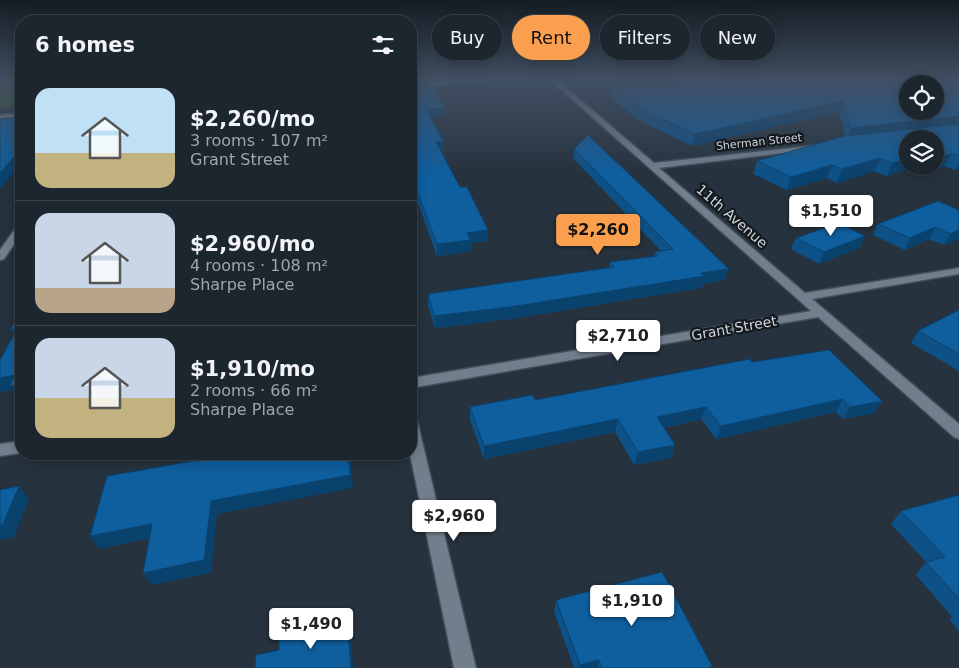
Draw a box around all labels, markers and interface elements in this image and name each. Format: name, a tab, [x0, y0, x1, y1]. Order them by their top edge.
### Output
chip: Buy	[432, 15, 502, 60]
chip: Rent	[512, 15, 590, 60]
chip: Filters	[600, 15, 690, 60]
chip: New	[700, 15, 775, 60]
icon: filters	[369, 31, 397, 59]
text: 6 homes	[35, 33, 135, 57]
map controls	[899, 75, 944, 175]
button: locate	[899, 75, 944, 120]
text: $2,260/mo	[190, 107, 315, 131]
icon: home	[75, 108, 135, 168]
button: layers	[899, 130, 944, 175]
text: 3 rooms · 107 m²	[190, 131, 328, 150]
street label: Sherman Street	[715, 131, 803, 153]
text: Grant Street	[190, 150, 289, 169]
street label: 11th Avenue	[693, 181, 771, 251]
pin: $1,510	[790, 194, 872, 237]
text: $1,510	[800, 201, 862, 220]
pin: $2,260	[557, 214, 639, 256]
text: $2,260	[567, 220, 629, 239]
text: $2,960/mo	[190, 232, 315, 256]
icon: home	[75, 233, 135, 293]
text: 4 rooms · 108 m²	[190, 256, 328, 275]
text: Sharpe Place	[190, 275, 294, 294]
street label: Grant Street	[690, 313, 778, 343]
pin: $2,710	[577, 320, 659, 362]
text: $2,710	[587, 326, 649, 345]
text: $1,910/mo	[190, 357, 315, 381]
icon: home	[75, 358, 135, 418]
text: 2 rooms · 66 m²	[190, 381, 318, 400]
text: Sharpe Place	[190, 400, 294, 419]
pin: $2,960	[413, 500, 495, 542]
text: $2,960	[423, 506, 485, 525]
pin: $1,910	[591, 584, 673, 627]
text: $1,910	[601, 591, 663, 610]
pin: $1,490	[270, 608, 352, 650]
text: $1,490	[280, 614, 342, 633]

